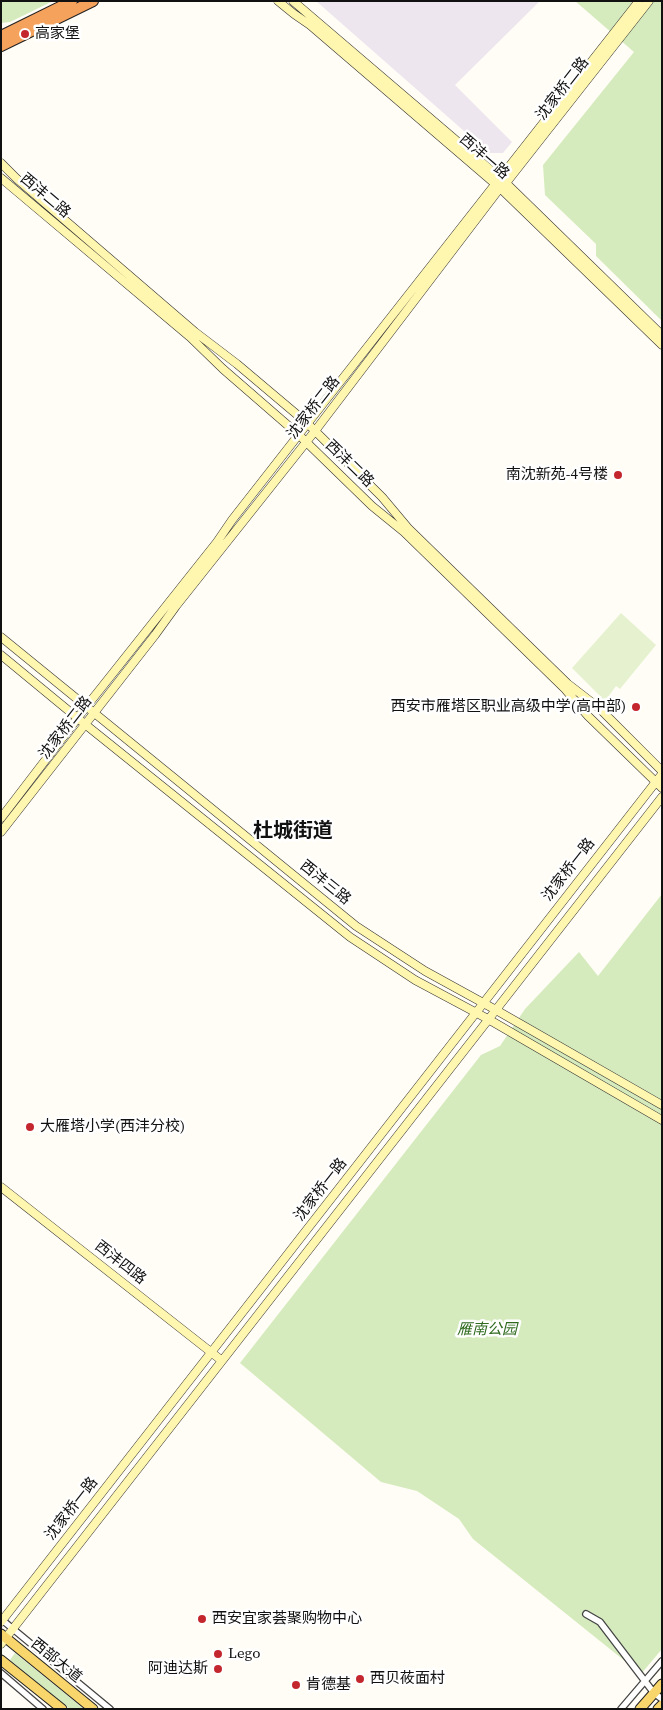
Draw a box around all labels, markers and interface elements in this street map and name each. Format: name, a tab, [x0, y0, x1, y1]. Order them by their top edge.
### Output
place label: 高家堡	[35, 25, 80, 43]
marker: 高家堡	[19, 28, 31, 40]
street label: 沈家桥二路	[533, 54, 593, 124]
street label: 西沣一路	[455, 131, 513, 183]
street label: 西沣二路	[16, 170, 74, 222]
street label: 沈家桥二路	[284, 373, 344, 443]
street label: 西沣二路	[321, 437, 377, 491]
place label: 南沈新苑-4号楼	[506, 466, 608, 484]
marker: 南沈新苑-4号楼	[612, 469, 624, 481]
street label: 沈家桥二路	[36, 693, 96, 763]
place label: 西安市雁塔区职业高级中学(高中部)	[391, 698, 626, 716]
marker: 西安市雁塔区职业高级中学(高中部)	[630, 701, 642, 713]
district label: 杜城街道	[253, 820, 333, 844]
street label: 沈家桥一路	[539, 835, 599, 905]
street label: 西沣三路	[296, 857, 354, 909]
place label: 大雁塔小学(西沣分校)	[40, 1118, 185, 1136]
marker: 大雁塔小学(西沣分校)	[24, 1121, 36, 1133]
street label: 沈家桥一路	[291, 1155, 351, 1225]
street label: 西沣四路	[91, 1237, 149, 1289]
park label: 雁南公园	[457, 1321, 517, 1339]
street label: 沈家桥一路	[42, 1474, 102, 1544]
place label: 西安宜家荟聚购物中心	[212, 1610, 362, 1628]
marker: 西安宜家荟聚购物中心	[196, 1613, 208, 1625]
street label: 西部大道	[27, 1635, 85, 1687]
place label: Lego	[228, 1645, 260, 1663]
marker: Lego	[212, 1648, 224, 1660]
place label: 阿迪达斯	[148, 1660, 208, 1678]
marker: 阿迪达斯	[212, 1663, 224, 1675]
place label: 西贝莜面村	[370, 1670, 445, 1688]
marker: 西贝莜面村	[354, 1673, 366, 1685]
place label: 肯德基	[306, 1676, 351, 1694]
marker: 肯德基	[290, 1679, 302, 1691]

